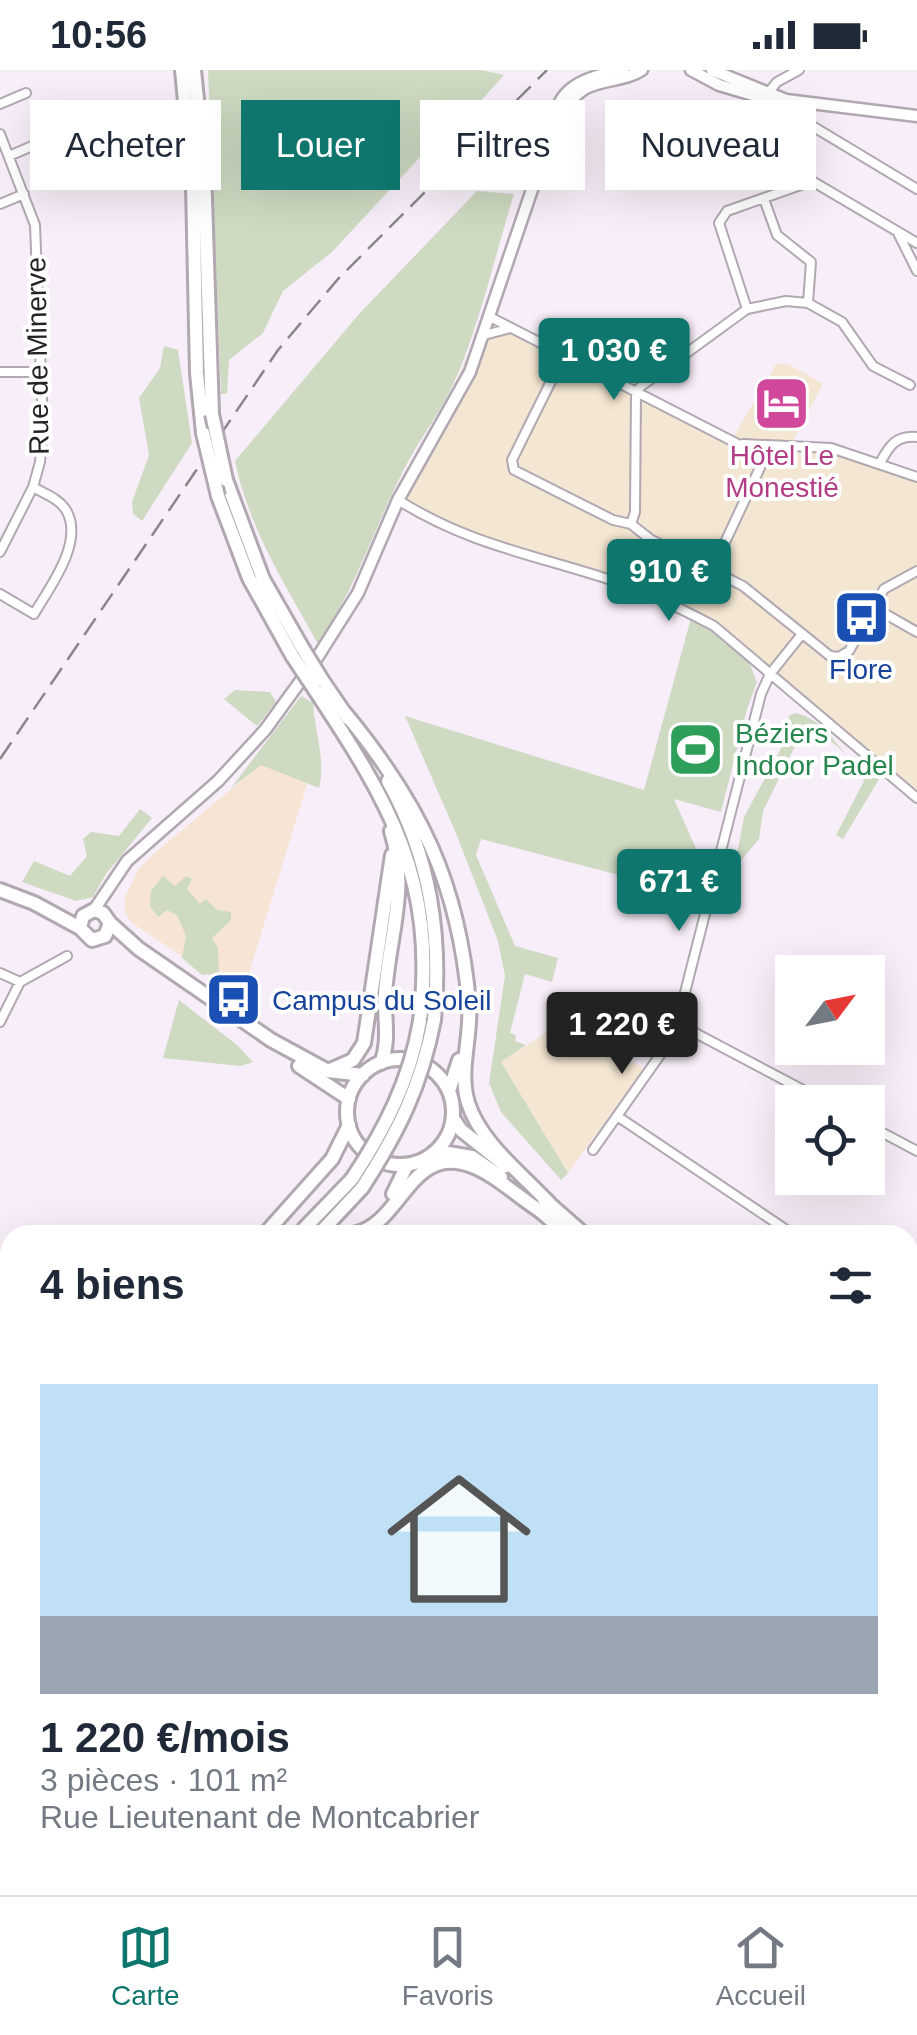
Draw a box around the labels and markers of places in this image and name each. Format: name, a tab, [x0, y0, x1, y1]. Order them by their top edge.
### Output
pin: 1 030 €	[522, 318, 706, 403]
hotel icon: Hôtel Le Monestié	[752, 374, 812, 434]
place label: Hôtel Le Monestié	[725, 440, 839, 503]
pin: 910 €	[599, 539, 739, 624]
bus stop icon: Flore	[831, 588, 891, 648]
place label: Flore	[829, 654, 893, 685]
place label: Béziers Indoor Padel	[735, 718, 894, 781]
sports icon: Béziers Indoor Padel	[666, 719, 726, 779]
pin: 671 €	[609, 849, 749, 934]
bus stop icon: Campus du Soleil	[203, 970, 263, 1030]
place label: Campus du Soleil	[272, 985, 491, 1016]
pin: 1 220 €	[530, 992, 714, 1077]

